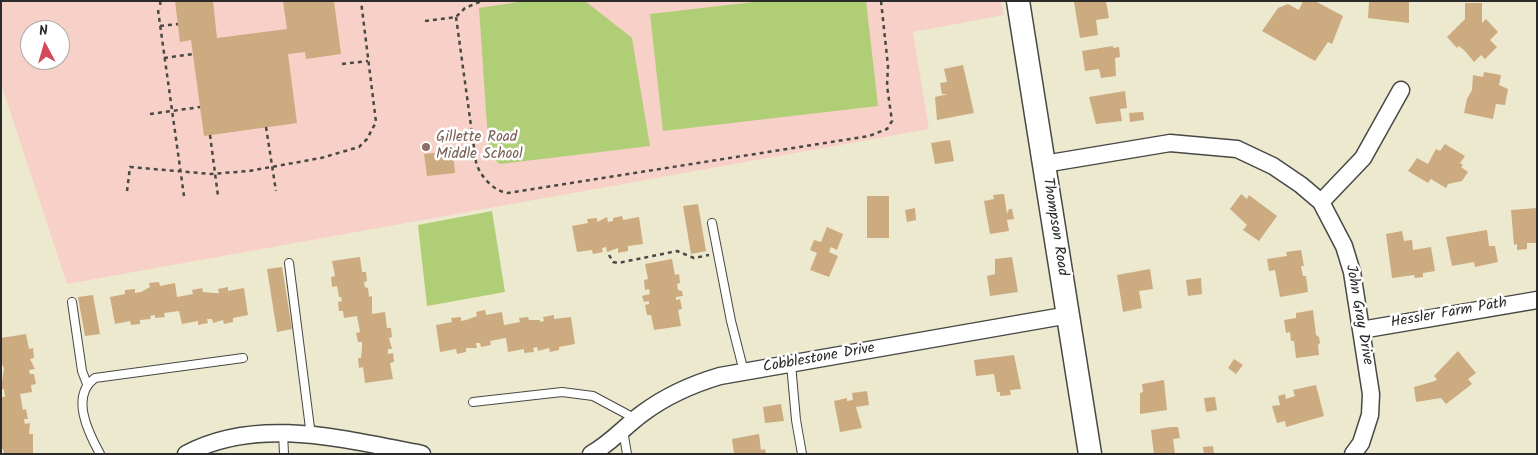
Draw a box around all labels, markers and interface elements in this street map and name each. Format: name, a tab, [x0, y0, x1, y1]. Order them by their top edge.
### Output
north arrow	[20, 20, 70, 70]
text: N	[38, 20, 49, 42]
place label: Gillette Road Middle School	[436, 129, 523, 164]
marker: Gillette Road Middle School	[420, 141, 432, 153]
street label: Thompson Road	[1037, 177, 1071, 277]
street label: John Gray Drive	[1340, 264, 1376, 366]
street label: Hessler Farm Path	[1389, 295, 1509, 333]
street label: Cobblestone Drive	[762, 340, 876, 378]

